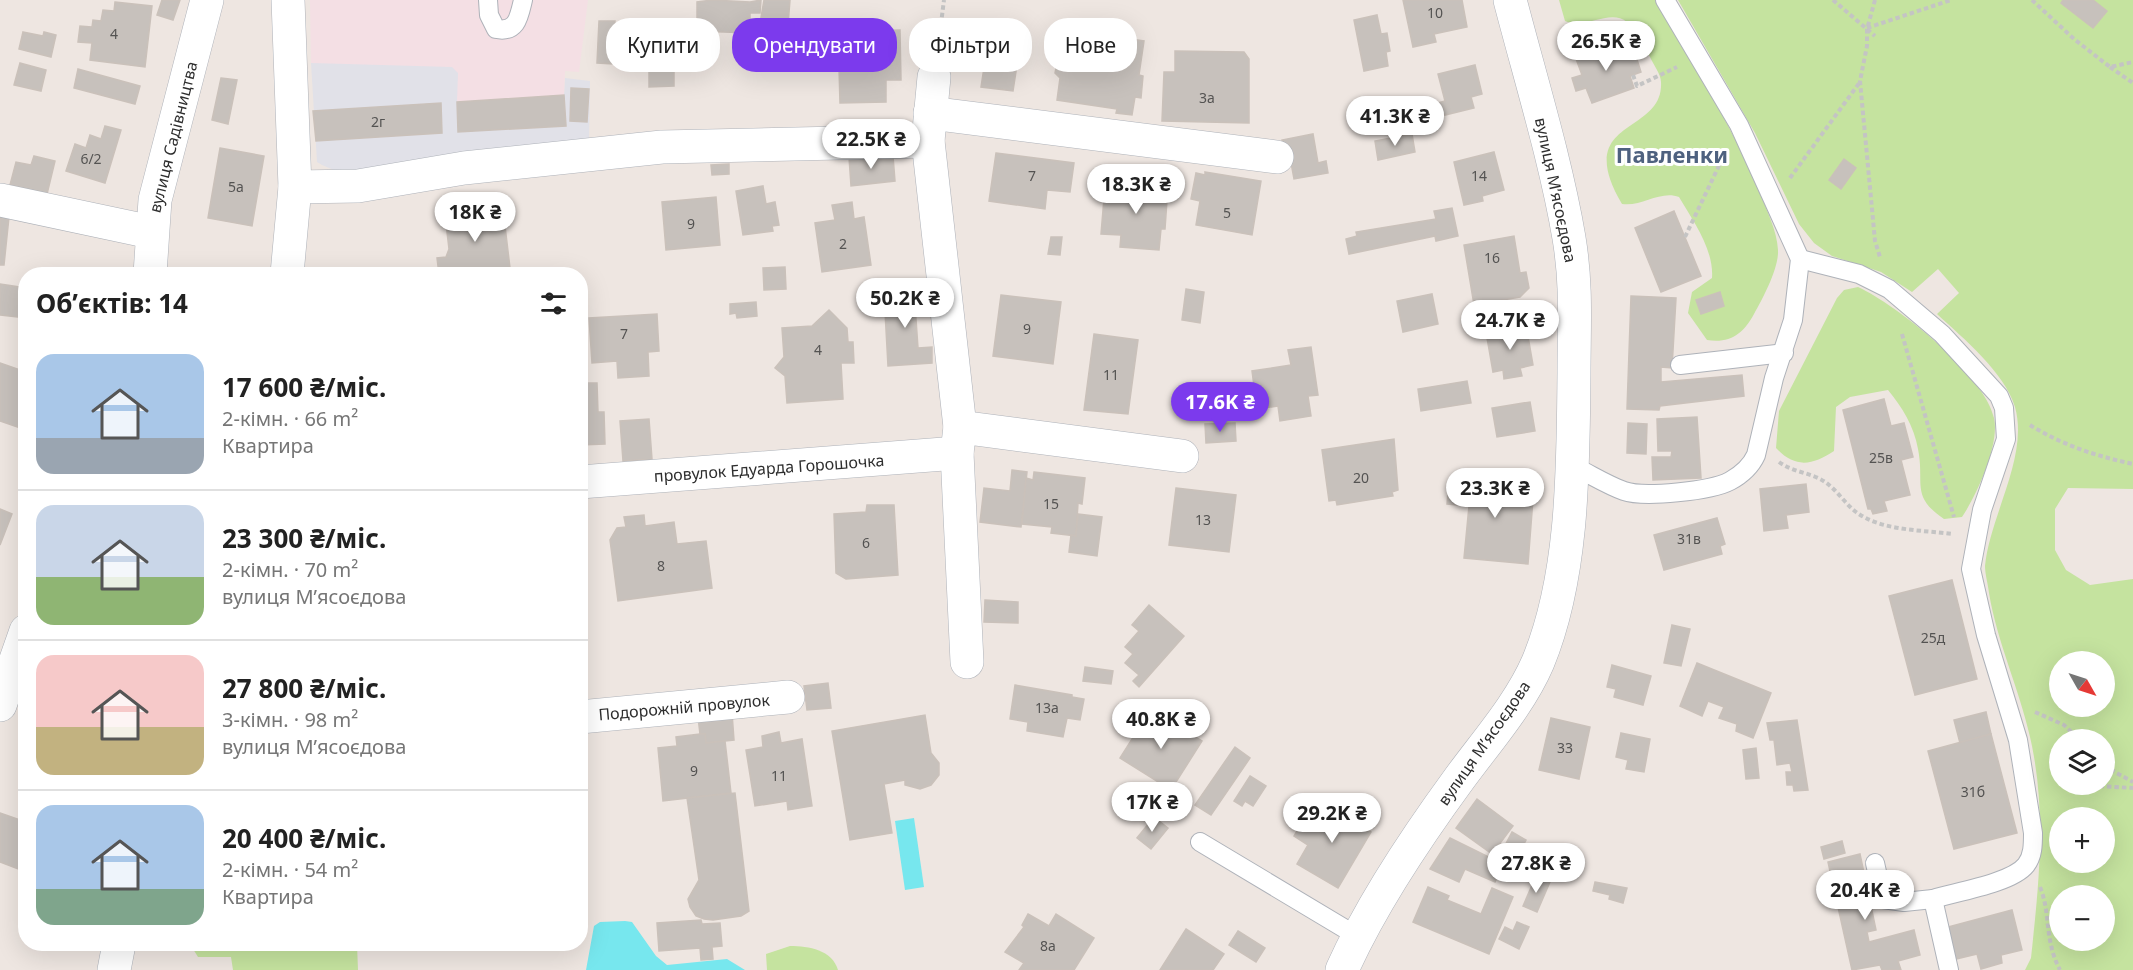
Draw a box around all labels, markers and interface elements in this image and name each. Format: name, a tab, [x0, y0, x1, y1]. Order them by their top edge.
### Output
house number: 10	[1427, 3, 1443, 22]
chip: Купити	[606, 18, 720, 72]
chip: Орендувати	[732, 18, 897, 72]
chip: Фільтри	[909, 18, 1032, 72]
chip: Нове	[1044, 18, 1137, 72]
pin: 26.5K ₴	[1551, 21, 1661, 72]
house number: 4	[110, 24, 118, 43]
text: 26.5K ₴	[1571, 27, 1641, 54]
street label: вулиця Садівництва	[144, 59, 202, 215]
house number: 3а	[1199, 88, 1215, 107]
pin: 41.3K ₴	[1340, 96, 1450, 147]
text: 41.3K ₴	[1360, 102, 1430, 129]
house number: 2г	[371, 112, 385, 131]
street label: вулиця Мʼясоєдова	[1530, 116, 1582, 264]
pin: 22.5K ₴	[816, 119, 926, 170]
text: 22.5K ₴	[836, 125, 906, 152]
district label: Павленки	[1616, 139, 1728, 169]
house number: 6/2	[80, 149, 102, 168]
pin: 18.3K ₴	[1081, 164, 1191, 215]
house number: 7	[1028, 166, 1036, 185]
house number: 14	[1471, 166, 1487, 185]
text: 18.3K ₴	[1101, 170, 1171, 197]
house number: 5а	[228, 177, 244, 196]
pin: 18K ₴	[433, 192, 517, 243]
text: 18K ₴	[449, 198, 501, 225]
house number: 5	[1223, 203, 1231, 222]
house number: 9	[687, 214, 695, 233]
house number: 2	[839, 234, 847, 253]
house number: 16	[1484, 248, 1500, 267]
pin: 50.2K ₴	[850, 278, 960, 329]
text: 50.2K ₴	[870, 284, 940, 311]
text: Об’єктів: 14	[36, 285, 188, 321]
icon: filters	[537, 287, 570, 320]
pin: 24.7K ₴	[1455, 300, 1565, 351]
text: 24.7K ₴	[1475, 306, 1545, 333]
house number: 9	[1023, 319, 1031, 338]
house number: 7	[620, 324, 628, 343]
house number: 4	[814, 340, 822, 359]
house number: 11	[1103, 365, 1119, 384]
text: 17 600 ₴/міс.	[222, 369, 386, 405]
icon: home	[84, 378, 156, 450]
pin: 17.6K ₴	[1165, 382, 1275, 433]
text: 17.6K ₴	[1185, 388, 1255, 415]
text: 2-кімн. · 66 m²	[222, 405, 358, 432]
text: Квартира	[222, 432, 314, 459]
house number: 25в	[1869, 448, 1893, 467]
street label: провулок Едуарда Горошочка	[653, 449, 885, 487]
house number: 20	[1353, 468, 1369, 487]
pin: 23.3K ₴	[1440, 468, 1550, 519]
text: 23.3K ₴	[1460, 474, 1530, 501]
house number: 15	[1043, 494, 1059, 513]
house number: 13	[1195, 510, 1211, 529]
text: 23 300 ₴/міс.	[222, 520, 386, 556]
icon: home	[84, 529, 156, 601]
house number: 31в	[1677, 529, 1701, 548]
house number: 6	[862, 533, 870, 552]
text: 2-кімн. · 70 m²	[222, 556, 358, 583]
house number: 8	[657, 556, 665, 575]
text: вулиця Мʼясоєдова	[222, 583, 406, 610]
house number: 25д	[1921, 628, 1946, 647]
north arrow	[2049, 651, 2115, 717]
map controls	[2049, 651, 2115, 951]
text: 27 800 ₴/міс.	[222, 670, 386, 706]
street label: вулиця Мʼясоєдова	[1433, 676, 1535, 810]
icon: home	[84, 679, 156, 751]
street label: Подорожній провулок	[597, 689, 771, 725]
house number: 13а	[1035, 698, 1059, 717]
pin: 40.8K ₴	[1106, 699, 1216, 750]
text: 40.8K ₴	[1126, 705, 1196, 732]
text: 3-кімн. · 98 m²	[222, 706, 358, 733]
button: layers	[2049, 729, 2115, 795]
text: вулиця Мʼясоєдова	[222, 733, 406, 760]
house number: 33	[1557, 738, 1573, 757]
house number: 9	[690, 761, 698, 780]
house number: 11	[771, 766, 787, 785]
pin: 17K ₴	[1110, 782, 1194, 833]
house number: 31б	[1961, 782, 1985, 801]
text: 17K ₴	[1126, 788, 1178, 815]
pin: 29.2K ₴	[1277, 793, 1387, 844]
text: 29.2K ₴	[1297, 799, 1367, 826]
button: +	[2049, 807, 2115, 873]
text: 20 400 ₴/міс.	[222, 820, 386, 856]
icon: home	[84, 829, 156, 901]
pin: 27.8K ₴	[1481, 843, 1591, 894]
text: 27.8K ₴	[1501, 849, 1571, 876]
text: 2-кімн. · 54 m²	[222, 856, 358, 883]
pin: 20.4K ₴	[1810, 870, 1920, 921]
text: 20.4K ₴	[1830, 876, 1900, 903]
text: Квартира	[222, 883, 314, 910]
button: −	[2049, 885, 2115, 951]
house number: 8а	[1040, 936, 1056, 955]

